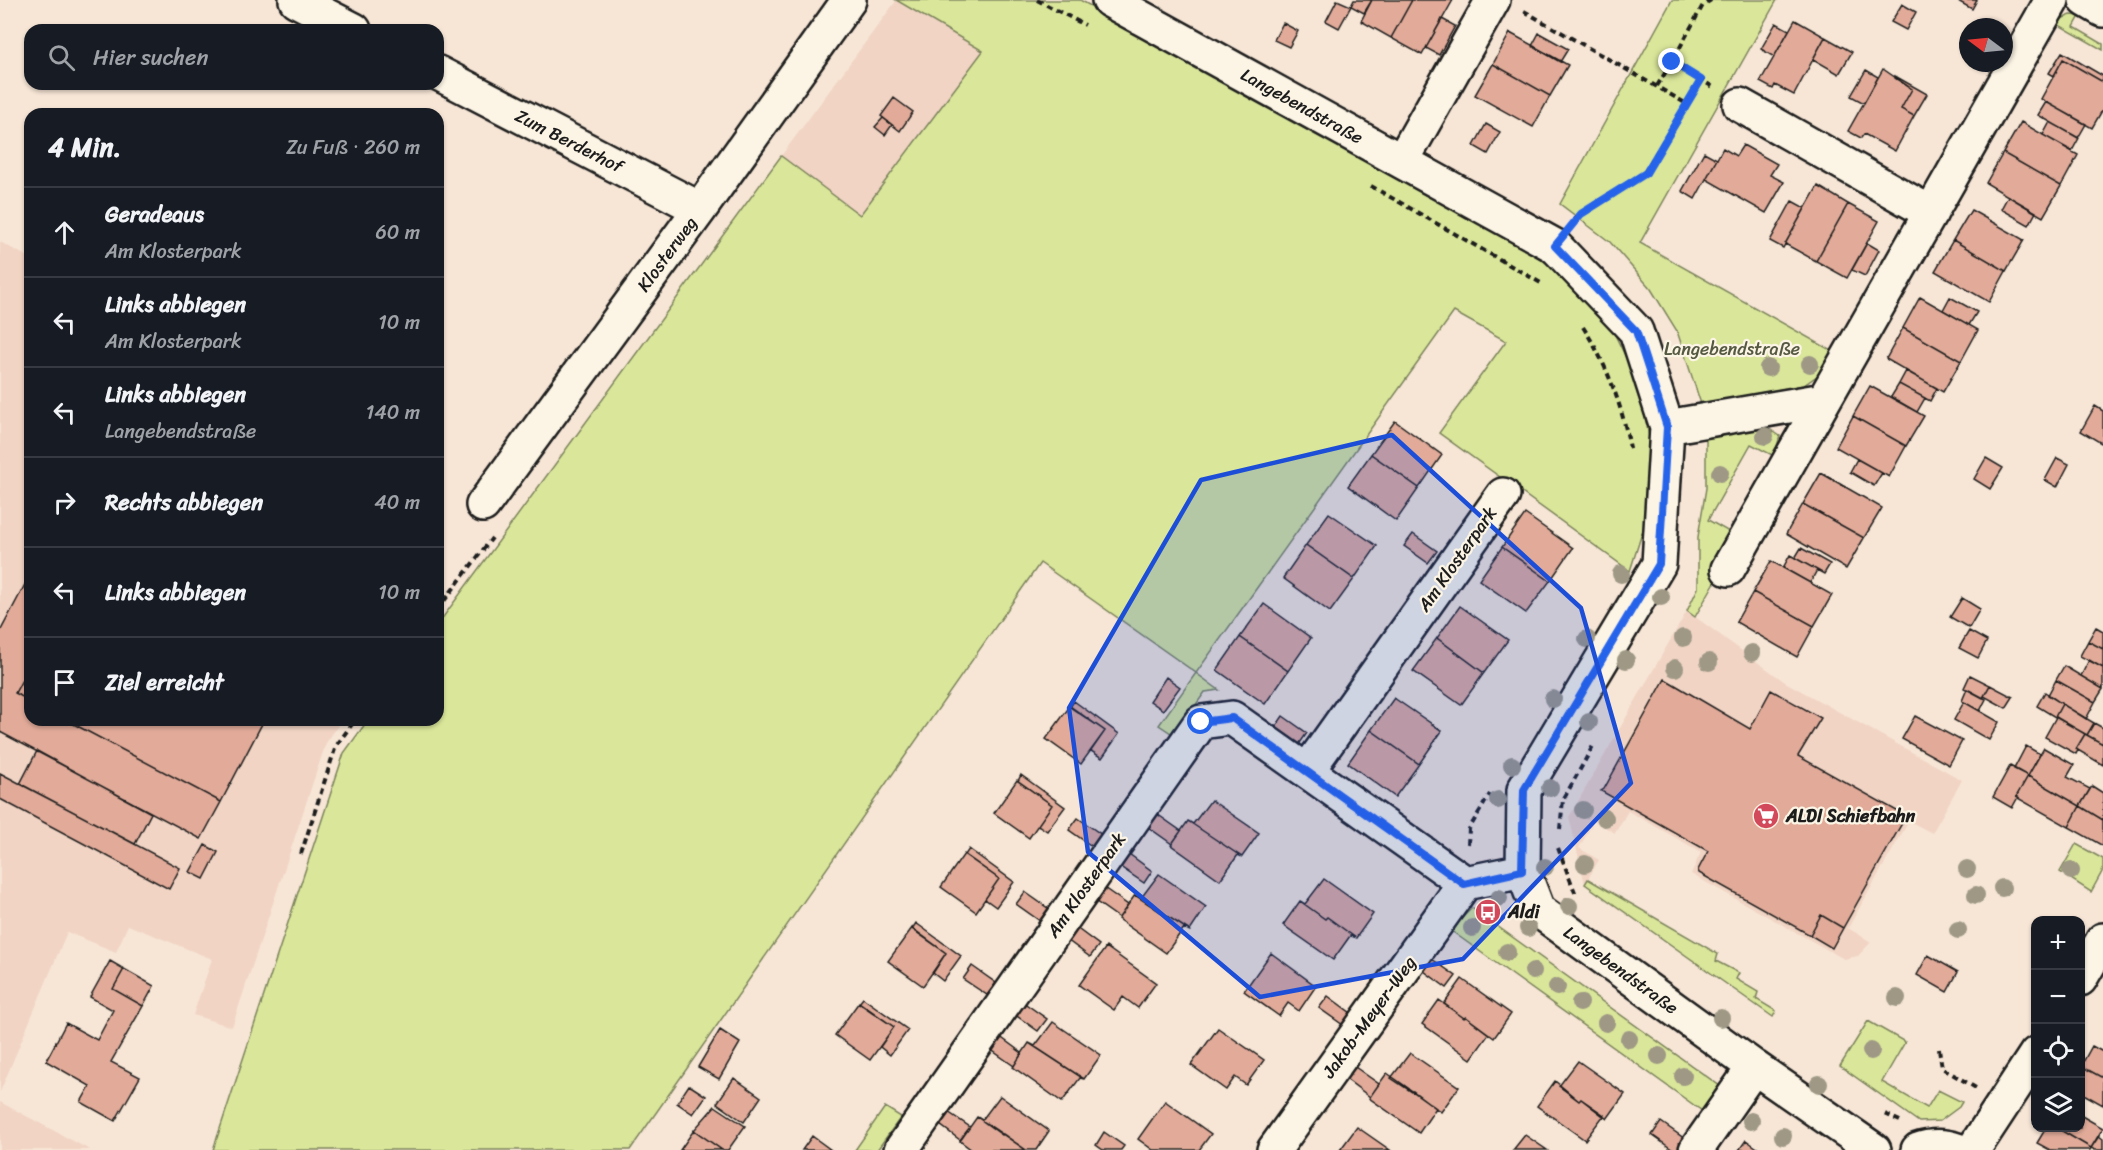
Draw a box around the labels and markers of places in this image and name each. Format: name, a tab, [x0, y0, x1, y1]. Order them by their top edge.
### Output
place label: ALDI Schiefbahn	[1785, 800, 1916, 832]
supermarket icon: ALDI Schiefbahn	[1751, 801, 1781, 831]
place label: Aldi	[1507, 896, 1540, 928]
bus stop icon: Aldi	[1473, 897, 1503, 927]

